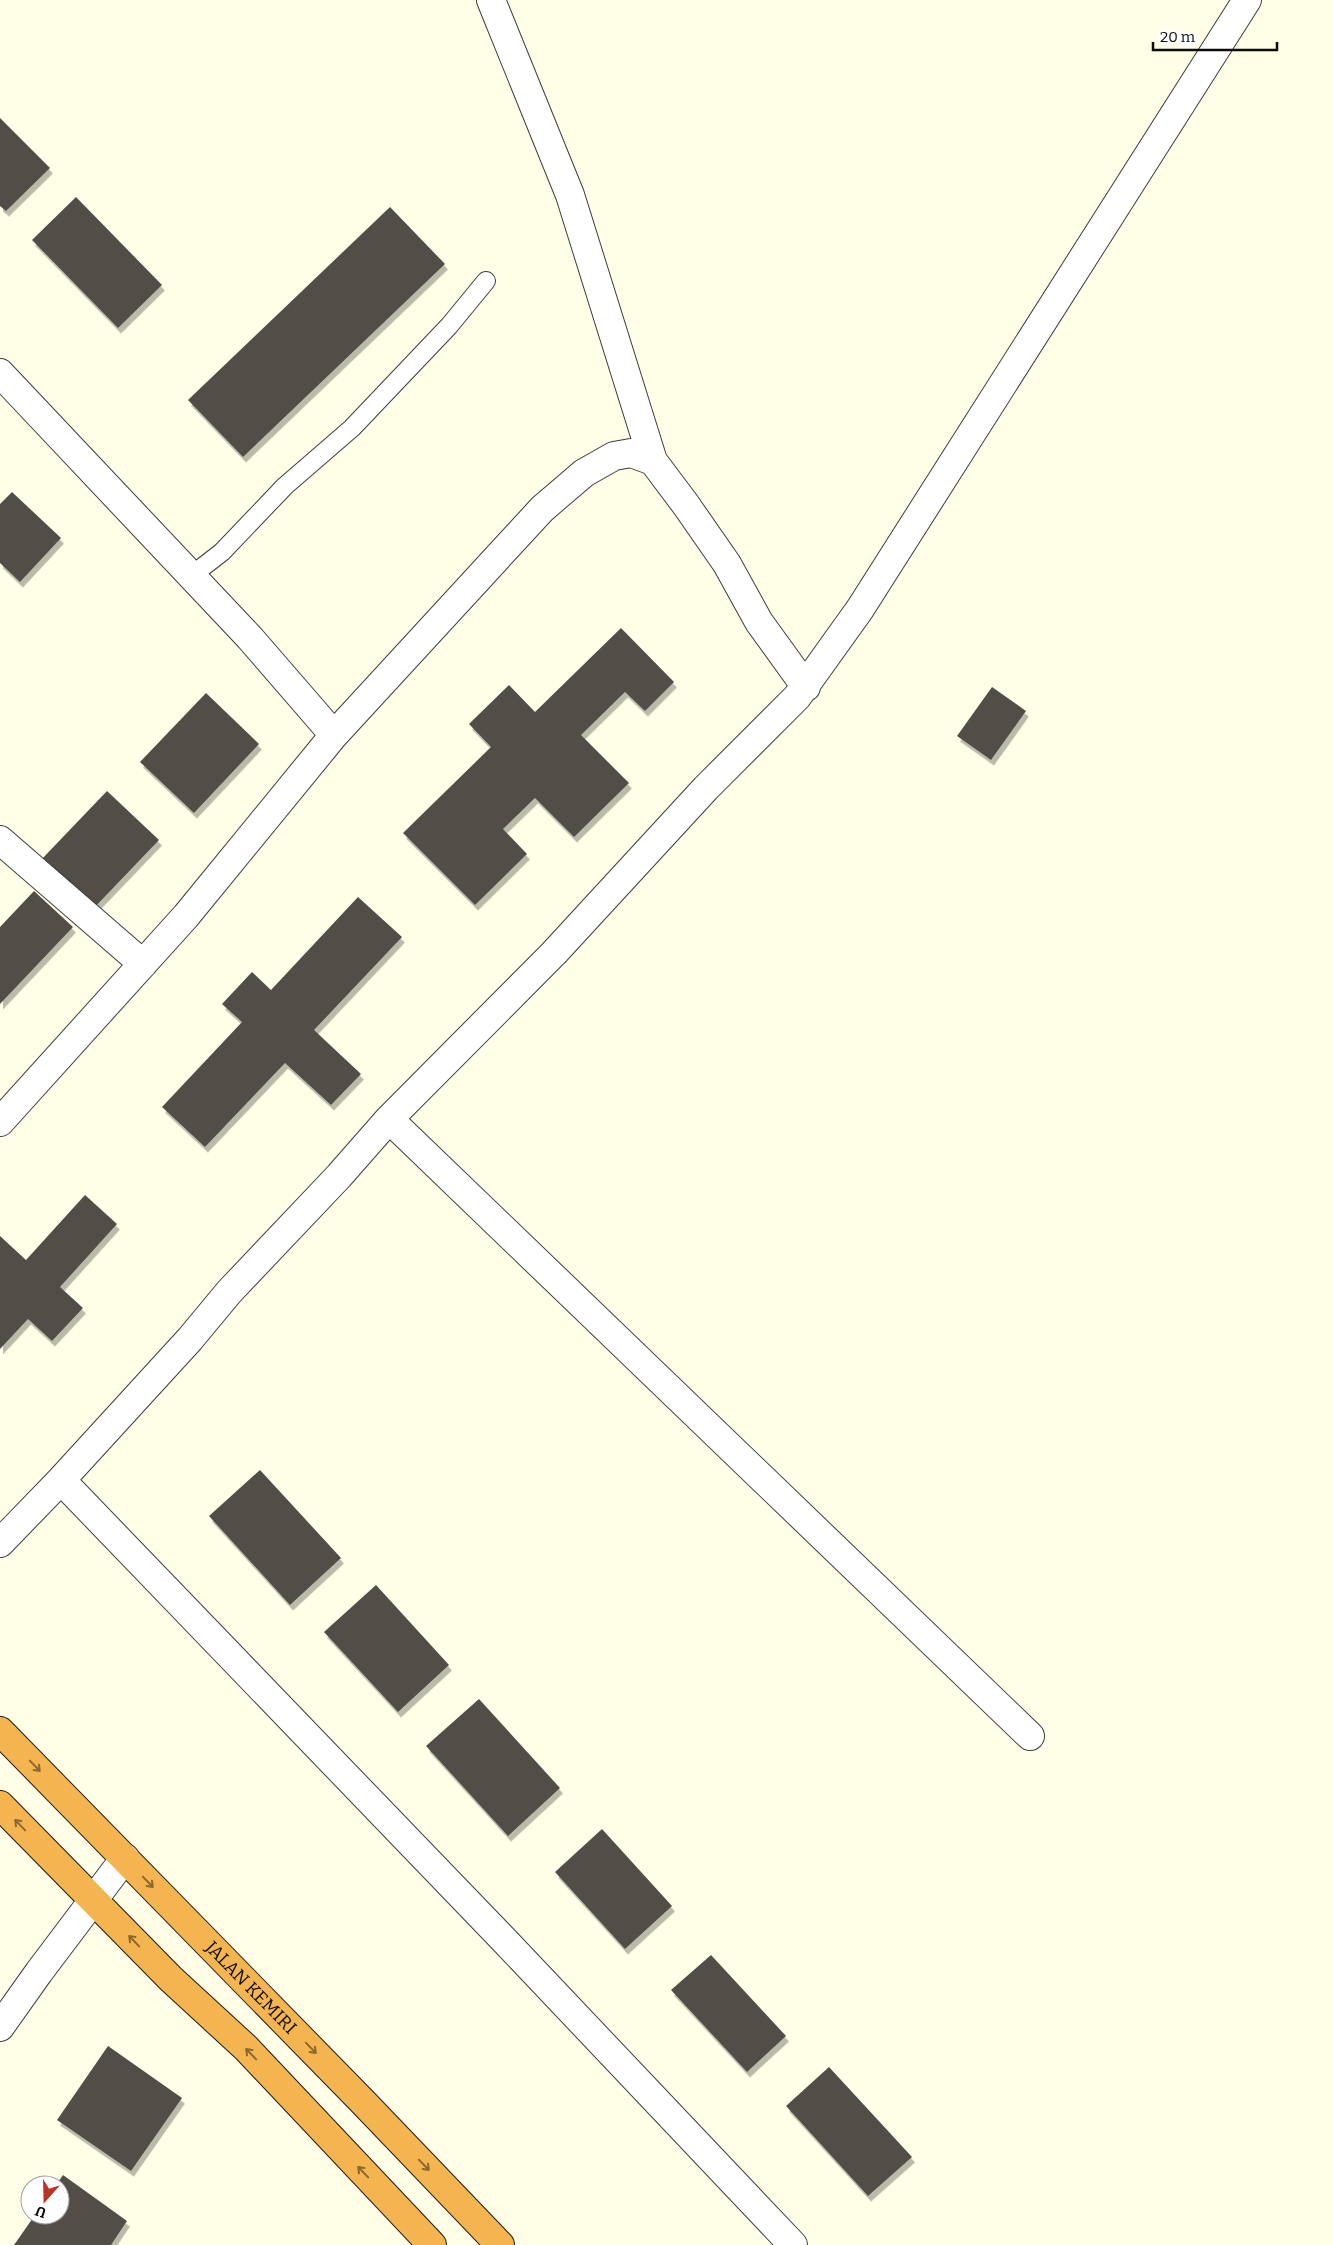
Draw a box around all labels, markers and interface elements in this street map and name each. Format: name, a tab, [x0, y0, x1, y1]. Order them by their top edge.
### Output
scale bar	[1153, 20, 1277, 52]
text: 20 m	[1160, 28, 1196, 46]
one-way arrow	[29, 1759, 41, 1772]
one-way arrow	[14, 1819, 26, 1831]
one-way arrow	[142, 1876, 154, 1888]
one-way arrow	[128, 1935, 140, 1947]
street label: JALAN KEMIRI	[200, 1936, 301, 2039]
one-way arrow	[305, 2042, 317, 2055]
one-way arrow	[245, 2047, 257, 2060]
one-way arrow	[418, 2159, 430, 2171]
one-way arrow	[357, 2165, 369, 2178]
north arrow	[20, 2175, 70, 2225]
text: U	[32, 2202, 49, 2222]

